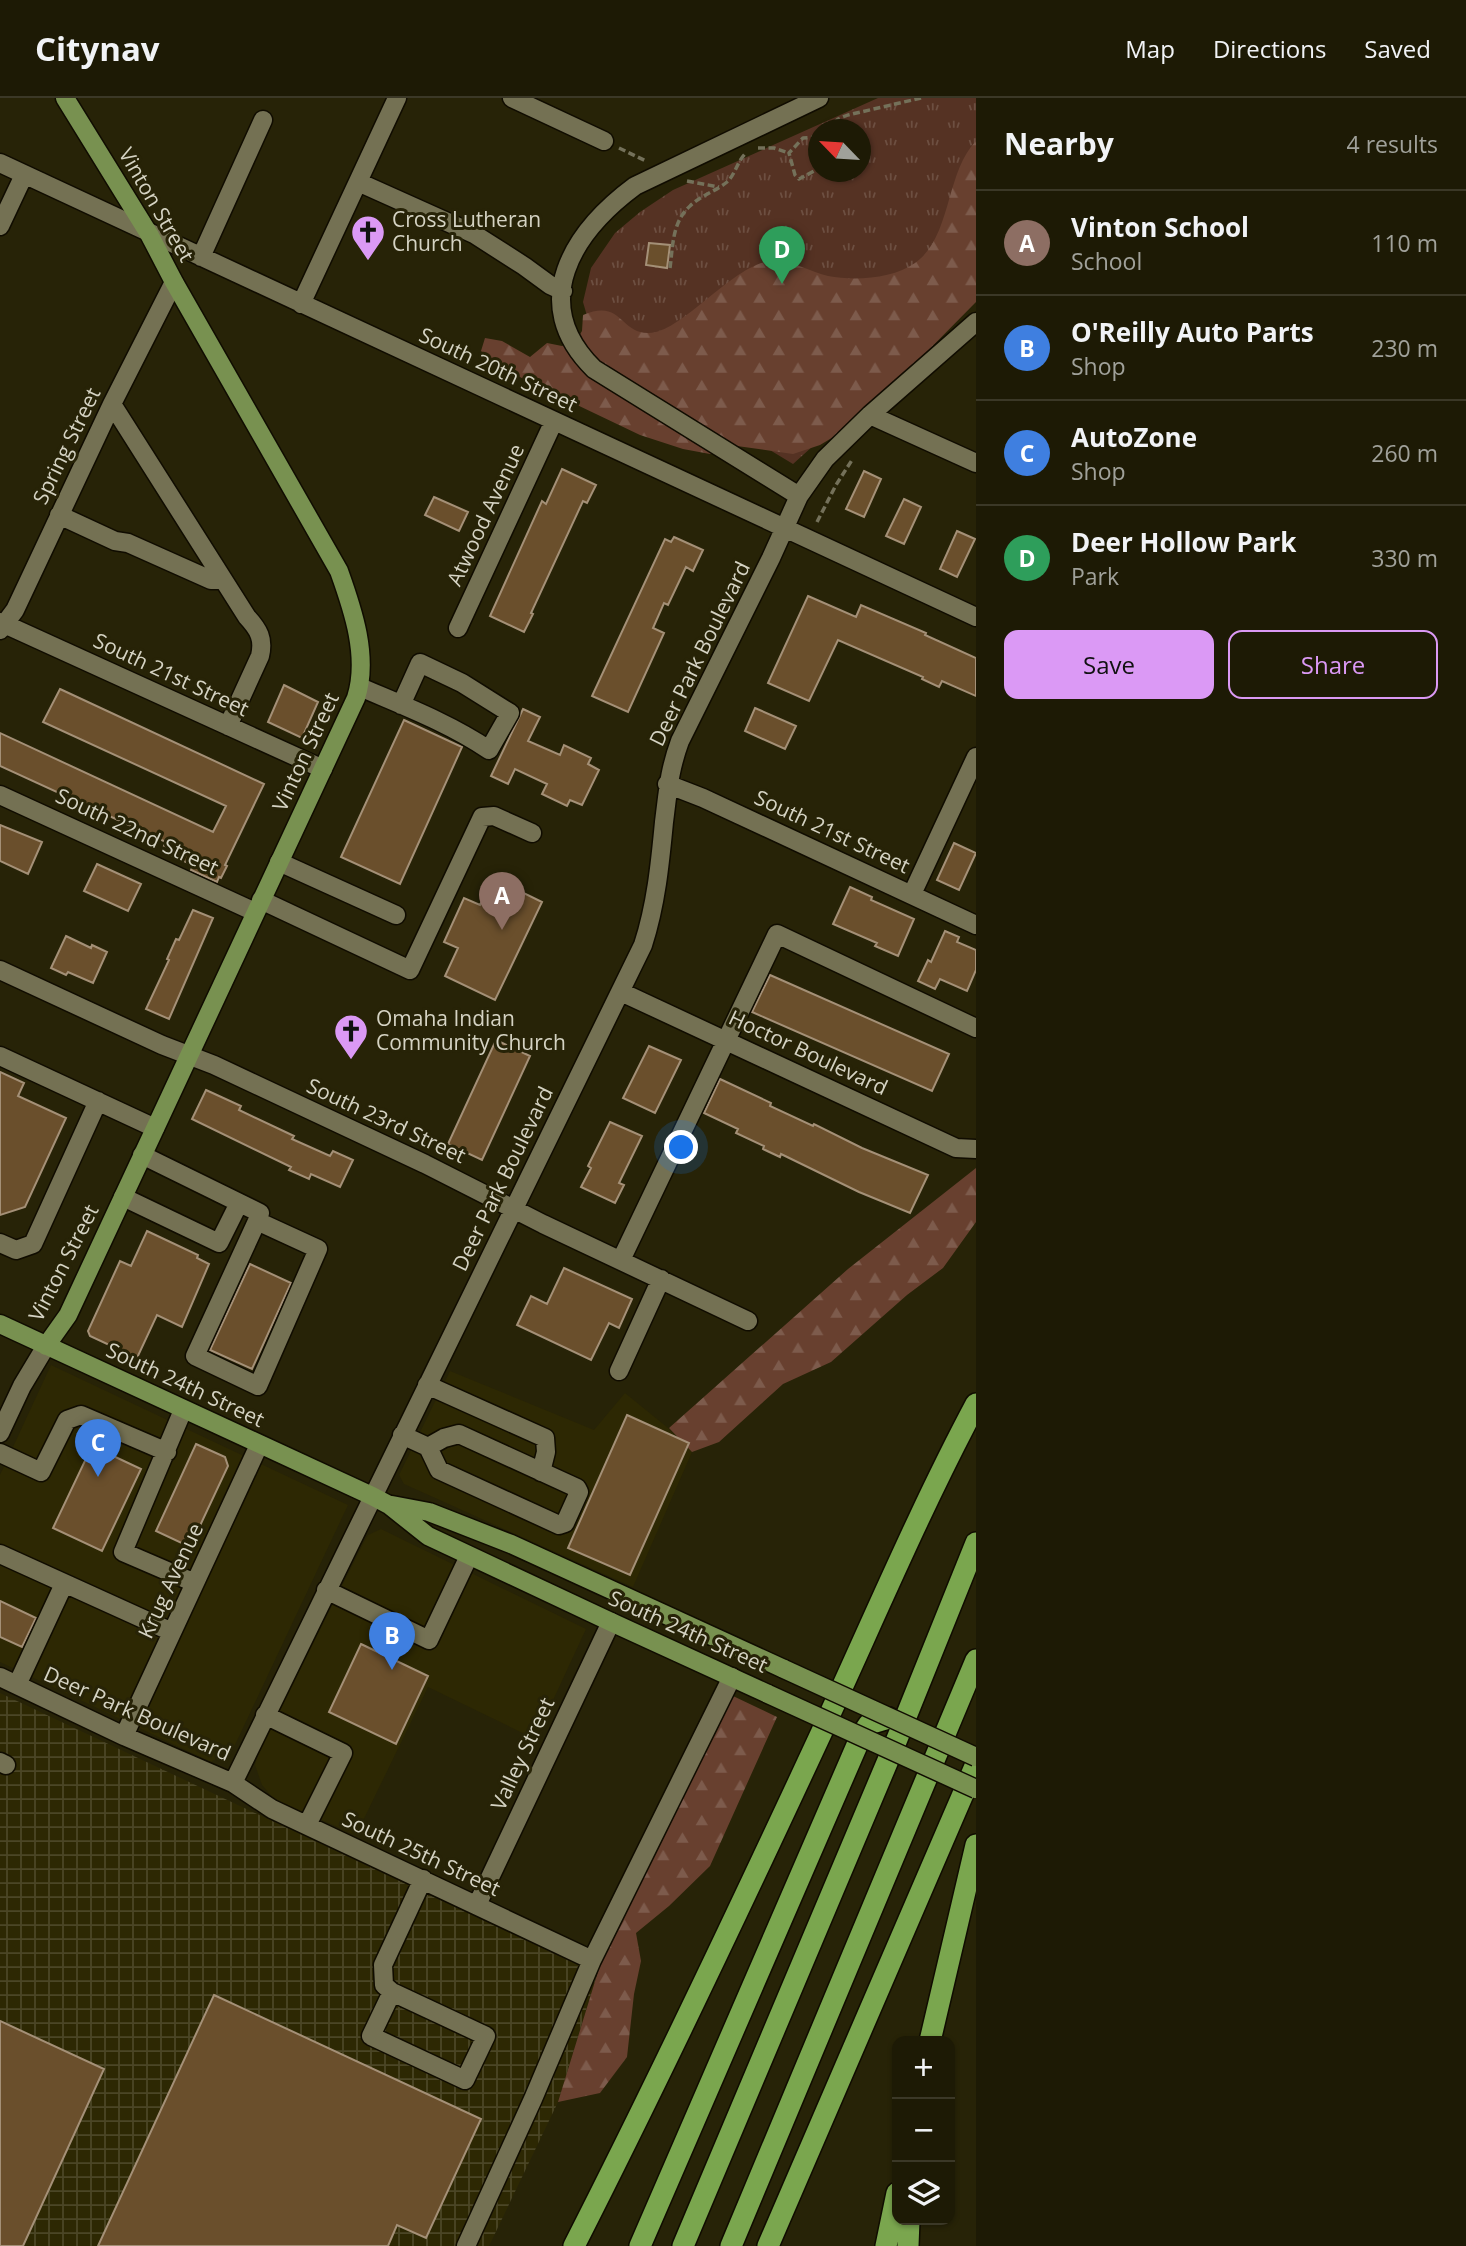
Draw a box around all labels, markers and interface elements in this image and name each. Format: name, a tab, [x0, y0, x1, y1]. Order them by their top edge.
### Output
text: Citynav	[35, 26, 160, 71]
text: Map	[1125, 32, 1175, 65]
text: Directions	[1213, 32, 1326, 65]
text: Saved	[1364, 32, 1431, 65]
north arrow	[808, 119, 871, 182]
text: Nearby	[1004, 123, 1114, 164]
text: 4 results	[1347, 128, 1438, 160]
street label: Vinton Street	[113, 142, 201, 267]
place label: Cross Lutheran Church	[392, 205, 541, 257]
text: Vinton School	[1071, 209, 1249, 245]
church icon: Cross Lutheran Church	[349, 213, 387, 262]
pin: D	[759, 226, 805, 284]
text: A	[1019, 227, 1035, 259]
text: 110 m	[1371, 227, 1438, 259]
text: School	[1071, 245, 1142, 277]
text: O'Reilly Auto Parts	[1071, 314, 1314, 350]
street label: South 20th Street	[415, 320, 582, 418]
text: B	[1019, 332, 1035, 364]
text: 230 m	[1371, 332, 1438, 364]
text: Shop	[1071, 350, 1126, 382]
street label: Spring Street	[26, 383, 106, 509]
text: AutoZone	[1071, 419, 1197, 455]
text: C	[1020, 437, 1034, 469]
text: 260 m	[1371, 437, 1438, 469]
street label: Atwood Avenue	[440, 439, 530, 590]
text: Shop	[1071, 455, 1126, 487]
text: Deer Hollow Park	[1071, 524, 1296, 560]
text: D	[1018, 542, 1036, 574]
text: 330 m	[1371, 542, 1438, 574]
street label: Deer Park Boulevard	[642, 557, 756, 750]
text: Park	[1071, 560, 1119, 592]
street label: South 21st Street	[89, 626, 254, 722]
button: Save	[1004, 630, 1214, 699]
button: Share	[1228, 630, 1438, 699]
street label: Vinton Street	[265, 688, 345, 815]
street label: South 22nd Street	[51, 781, 223, 881]
street label: South 21st Street	[750, 783, 915, 879]
pin: A	[479, 872, 525, 930]
street label: Hoctor Boulevard	[725, 1003, 892, 1101]
place label: Omaha Indian Community Church	[376, 1004, 566, 1056]
church icon: Omaha Indian Community Church	[332, 1012, 370, 1061]
street label: South 23rd Street	[302, 1071, 470, 1169]
street label: Deer Park Boulevard	[445, 1082, 559, 1275]
your location	[664, 1130, 698, 1164]
street label: Vinton Street	[22, 1199, 105, 1326]
street label: South 24th Street	[102, 1335, 269, 1433]
pin: C	[75, 1419, 121, 1477]
street label: Krug Avenue	[131, 1518, 209, 1643]
street label: South 24th Street	[604, 1583, 772, 1679]
pin: B	[369, 1612, 415, 1670]
street label: Deer Park Boulevard	[39, 1659, 235, 1767]
street label: Valley Street	[484, 1693, 560, 1814]
street label: South 25th Street	[338, 1804, 505, 1902]
map controls	[892, 2036, 955, 2225]
button: +	[892, 2036, 955, 2099]
button: −	[892, 2099, 955, 2162]
button: layers	[892, 2162, 955, 2225]

